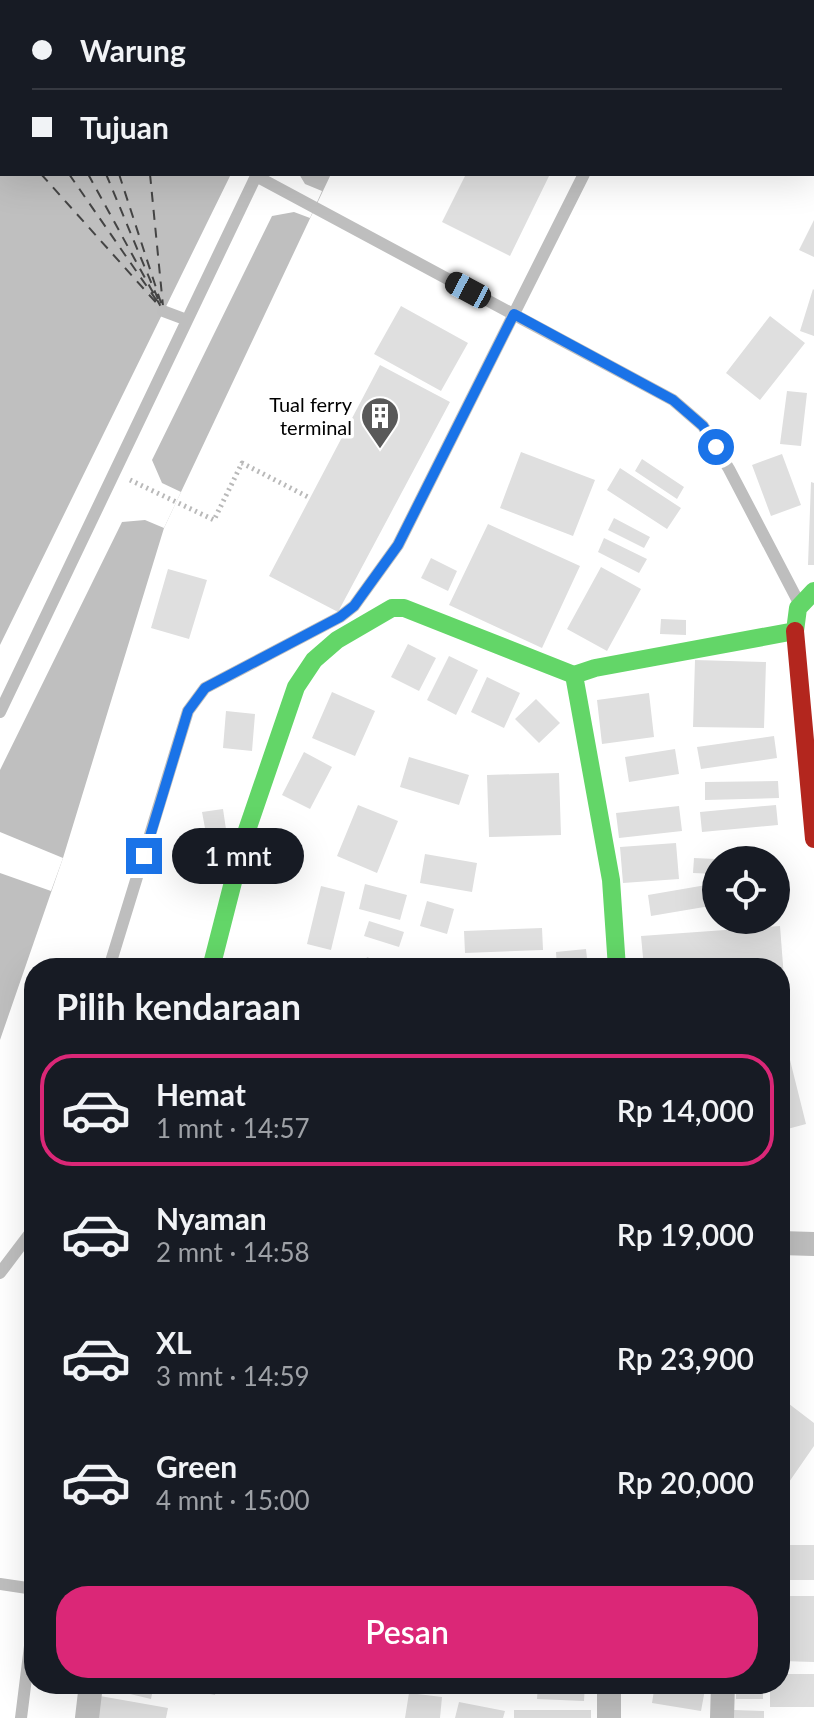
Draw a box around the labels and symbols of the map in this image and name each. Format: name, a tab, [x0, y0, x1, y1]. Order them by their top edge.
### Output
car	[441, 268, 495, 312]
place label: Tual ferry terminal	[269, 392, 353, 439]
building icon: Tual ferry terminal	[359, 395, 401, 450]
route start	[698, 429, 734, 465]
callout: 1 mnt	[172, 828, 304, 884]
route end	[126, 838, 162, 874]

